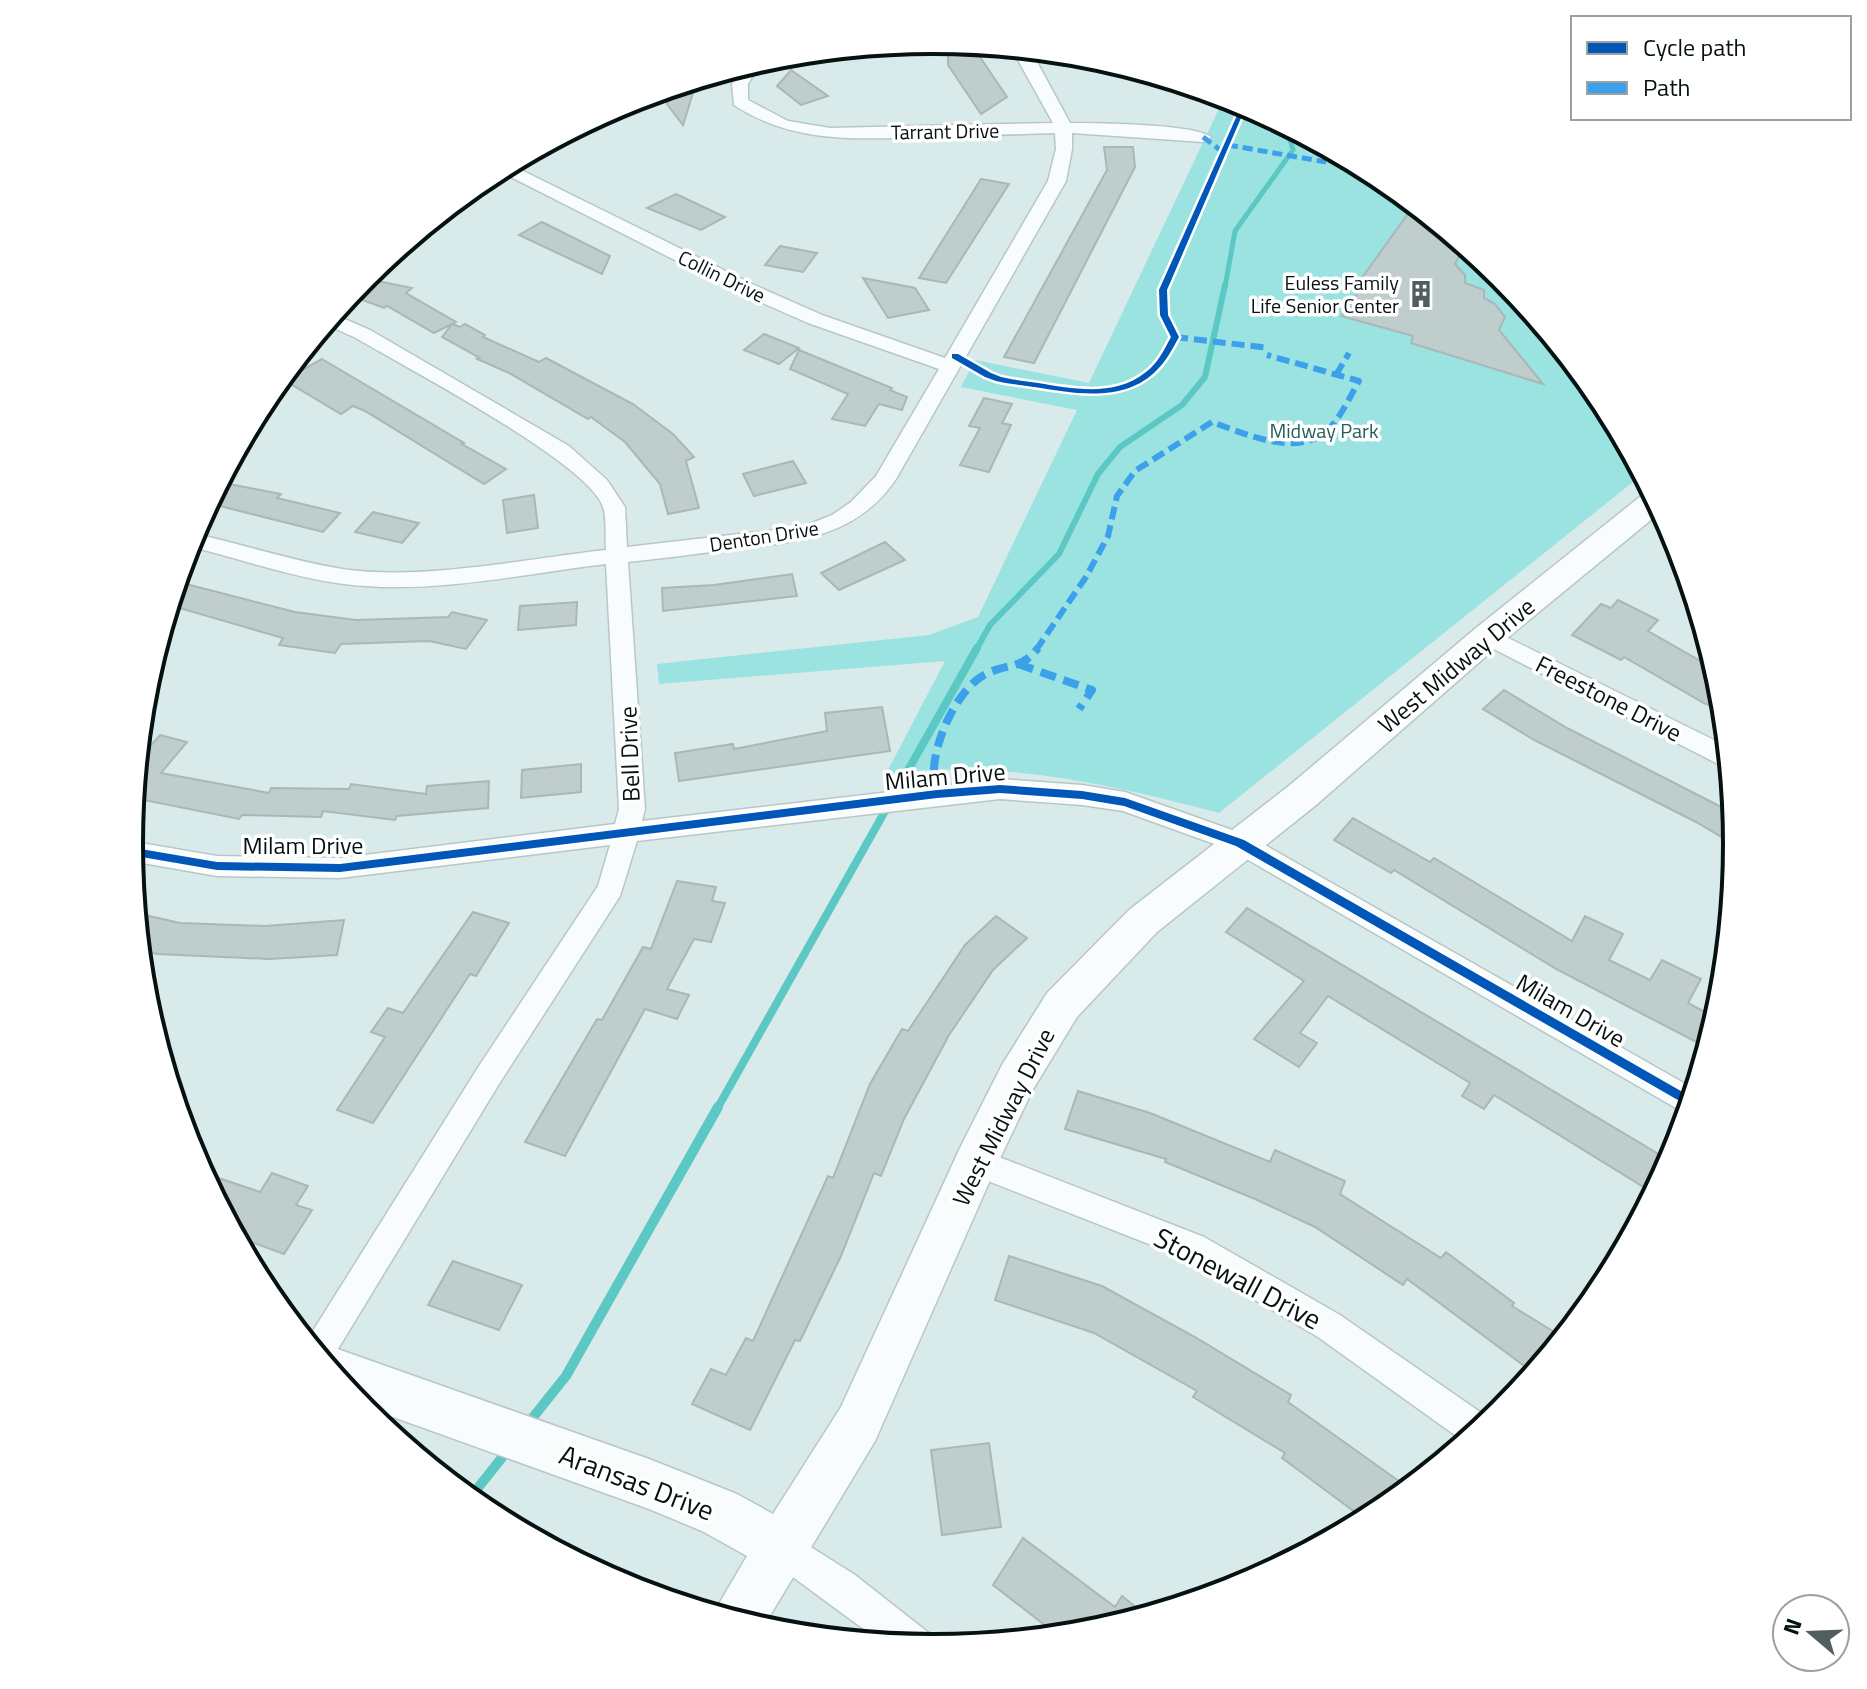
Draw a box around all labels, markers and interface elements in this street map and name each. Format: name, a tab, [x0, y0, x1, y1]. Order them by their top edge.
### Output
legend	[1571, 16, 1851, 120]
text: Cycle path	[1643, 29, 1746, 65]
text: Path	[1643, 69, 1690, 105]
street label: Tarrant Drive	[891, 115, 999, 147]
street label: Collin Drive	[673, 242, 771, 310]
place label: Euless Family Life Senior Center	[1251, 267, 1399, 321]
building icon: Euless Family Life Senior Center	[1406, 279, 1436, 309]
park label: Midway Park	[1269, 415, 1379, 446]
street label: Denton Drive	[707, 512, 821, 560]
street label: West Midway Drive	[1370, 588, 1542, 742]
street label: Freestone Drive	[1530, 646, 1688, 750]
street label: Bell Drive	[609, 706, 649, 802]
street label: Milam Drive	[883, 753, 1007, 799]
street label: Milam Drive	[243, 827, 363, 863]
street label: Milam Drive	[1510, 964, 1632, 1056]
street label: West Midway Drive	[943, 1022, 1063, 1212]
street label: Stonewall Drive	[1147, 1216, 1329, 1340]
street label: Aransas Drive	[553, 1433, 721, 1531]
north arrow	[1771, 1593, 1851, 1673]
text: N	[1774, 1614, 1811, 1639]

